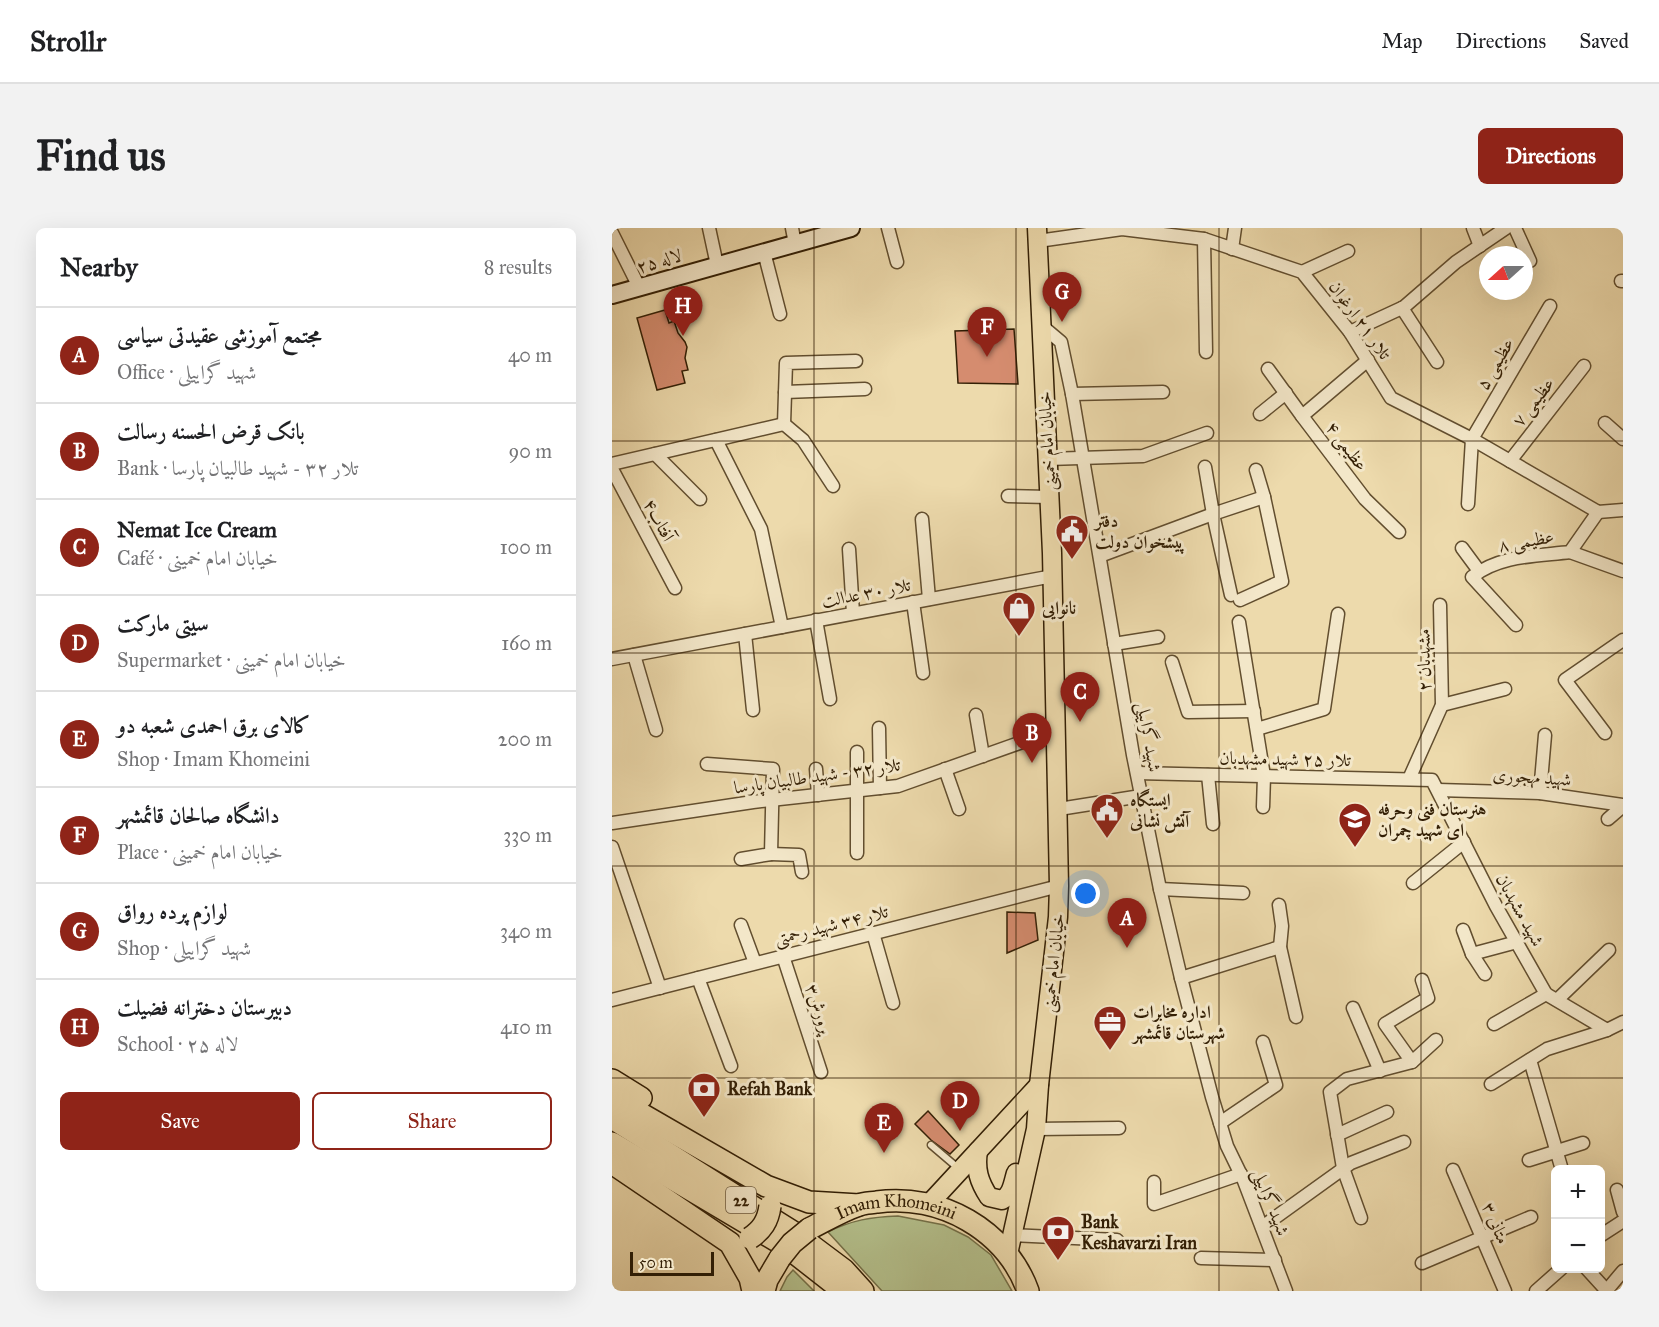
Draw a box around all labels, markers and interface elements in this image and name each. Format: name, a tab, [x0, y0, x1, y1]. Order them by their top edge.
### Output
text: Strollr	[30, 24, 106, 59]
text: Map	[1382, 28, 1423, 54]
text: Directions	[1456, 28, 1546, 54]
text: Saved	[1579, 28, 1629, 54]
button: Directions	[1478, 128, 1623, 184]
text: Find us	[36, 130, 166, 182]
street label: لاله ۲۵	[634, 244, 684, 278]
north arrow	[1479, 246, 1533, 300]
text: Nearby	[60, 251, 138, 283]
text: 8 results	[484, 255, 552, 279]
pin: G	[1042, 272, 1082, 322]
street label: تلار ۲۱ ارغوان	[1324, 276, 1396, 364]
pin: H	[664, 286, 702, 336]
pin: F	[968, 308, 1006, 357]
text: مجتمع آموزشی عقیدتی سیاسی	[117, 322, 321, 349]
street label: عظیمی ۵	[1471, 334, 1519, 394]
text: A	[73, 343, 86, 367]
text: 40 m	[508, 343, 552, 367]
text: Office · شهید گراییلی	[117, 360, 256, 384]
street label: عظیمی ۷	[1507, 373, 1560, 432]
street label: خیابان امام خمینی	[1033, 390, 1066, 491]
street label: عظیمی ۴	[1321, 417, 1373, 476]
text: بانک قرض الحسنه رسالت	[117, 418, 305, 445]
text: B	[73, 439, 86, 463]
text: 90 m	[509, 439, 552, 463]
text: Bank · تلار ۳۲ - شهید طالبیان پارسا	[117, 456, 358, 480]
street label: آفتاب۴	[639, 495, 680, 547]
place label: دفتر پیشخوان دولت	[1093, 510, 1185, 554]
public building icon: دفتر پیشخوان دولت	[1054, 513, 1090, 560]
text: Nemat Ice Cream	[117, 516, 277, 543]
street label: عظیمی ۸	[1496, 525, 1556, 558]
text: C	[73, 535, 86, 559]
text: 100 m	[500, 535, 552, 559]
text: Café · خیابان امام خمینی	[117, 546, 278, 570]
street label: تلار ۳۰ عدالت	[820, 573, 913, 612]
shop icon: نانوایی	[1001, 590, 1037, 637]
place label: نانوایی	[1041, 597, 1076, 620]
text: سیتی مارکت	[117, 610, 209, 637]
street label: مشهدبان ۲	[1412, 628, 1437, 692]
text: D	[72, 631, 87, 655]
text: 160 m	[501, 631, 552, 655]
text: Supermarket · خیابان امام خمینی	[117, 648, 346, 672]
pin: C	[1060, 672, 1100, 722]
street label: شهید گراییلی	[1130, 700, 1167, 774]
text: کالای برق احمدی شعبه دو	[117, 712, 311, 739]
pin: B	[1012, 714, 1052, 763]
text: E	[72, 727, 87, 751]
text: 200 m	[498, 727, 552, 751]
text: Shop · Imam Khomeini	[117, 747, 310, 771]
street label: تلار ۲۵ شهید مشهدبان	[1219, 747, 1352, 772]
street label: تلار ۳۲ - شهید طالبیان پارسا	[732, 753, 903, 801]
street label: شهید مهجوری	[1492, 763, 1572, 792]
place label: ایستگاه آتش نشانی	[1129, 788, 1191, 833]
public building icon: ایستگاه آتش نشانی	[1089, 792, 1125, 839]
place label: هنرستان فنی وحرفه ای شهید چمران	[1378, 798, 1486, 842]
school or university icon: هنرستان فنی وحرفه ای شهید چمران	[1337, 801, 1373, 848]
text: دانشگاه صالحان قائمشهر	[117, 802, 280, 829]
text: F	[73, 823, 86, 847]
text: 330 m	[503, 823, 552, 847]
text: Place · خیابان امام خمینی	[117, 840, 283, 864]
street label: شهید مشهدبان	[1490, 870, 1549, 951]
your location	[1071, 879, 1100, 908]
text: لوازم پرده رواق	[117, 898, 228, 925]
pin: A	[1108, 898, 1146, 948]
street label: تلار ۳۴ شهید رحمتی	[772, 900, 891, 952]
street label: خیابان امام خمینی	[1037, 912, 1074, 1014]
text: G	[72, 919, 87, 943]
text: 340 m	[500, 919, 552, 943]
text: Shop · شهید گراییلی	[117, 936, 251, 960]
street label: پرورش۳	[801, 981, 838, 1039]
text: دبیرستان دخترانه فضیلت	[117, 994, 292, 1021]
place label: اداره مخابرات شهرستان قائمشهر	[1131, 1001, 1225, 1045]
office icon: اداره مخابرات شهرستان قائمشهر	[1092, 1004, 1128, 1051]
text: H	[71, 1015, 88, 1039]
text: 410 m	[500, 1015, 552, 1039]
text: School · لاله ۲۵	[117, 1032, 238, 1056]
bank icon: Refah Bank	[686, 1071, 722, 1118]
place label: Refah Bank	[727, 1078, 813, 1100]
pin: D	[940, 1082, 980, 1131]
button: Save	[60, 1092, 300, 1150]
button: Share	[312, 1092, 552, 1150]
pin: E	[864, 1104, 904, 1153]
street label: شهید گراییلی	[1246, 1165, 1295, 1240]
map controls	[1551, 1165, 1605, 1273]
button: +	[1551, 1165, 1605, 1219]
road number: 22	[726, 1187, 756, 1213]
street label: Imam Khomeini	[832, 1189, 961, 1224]
street label: متانی ۳	[1477, 1199, 1515, 1247]
place label: Bank Keshavarzi Iran	[1081, 1211, 1197, 1254]
bank icon: Bank Keshavarzi Iran	[1040, 1214, 1076, 1261]
button: −	[1551, 1219, 1605, 1273]
scale bar	[630, 1249, 714, 1276]
text: 50 m	[639, 1253, 673, 1272]

